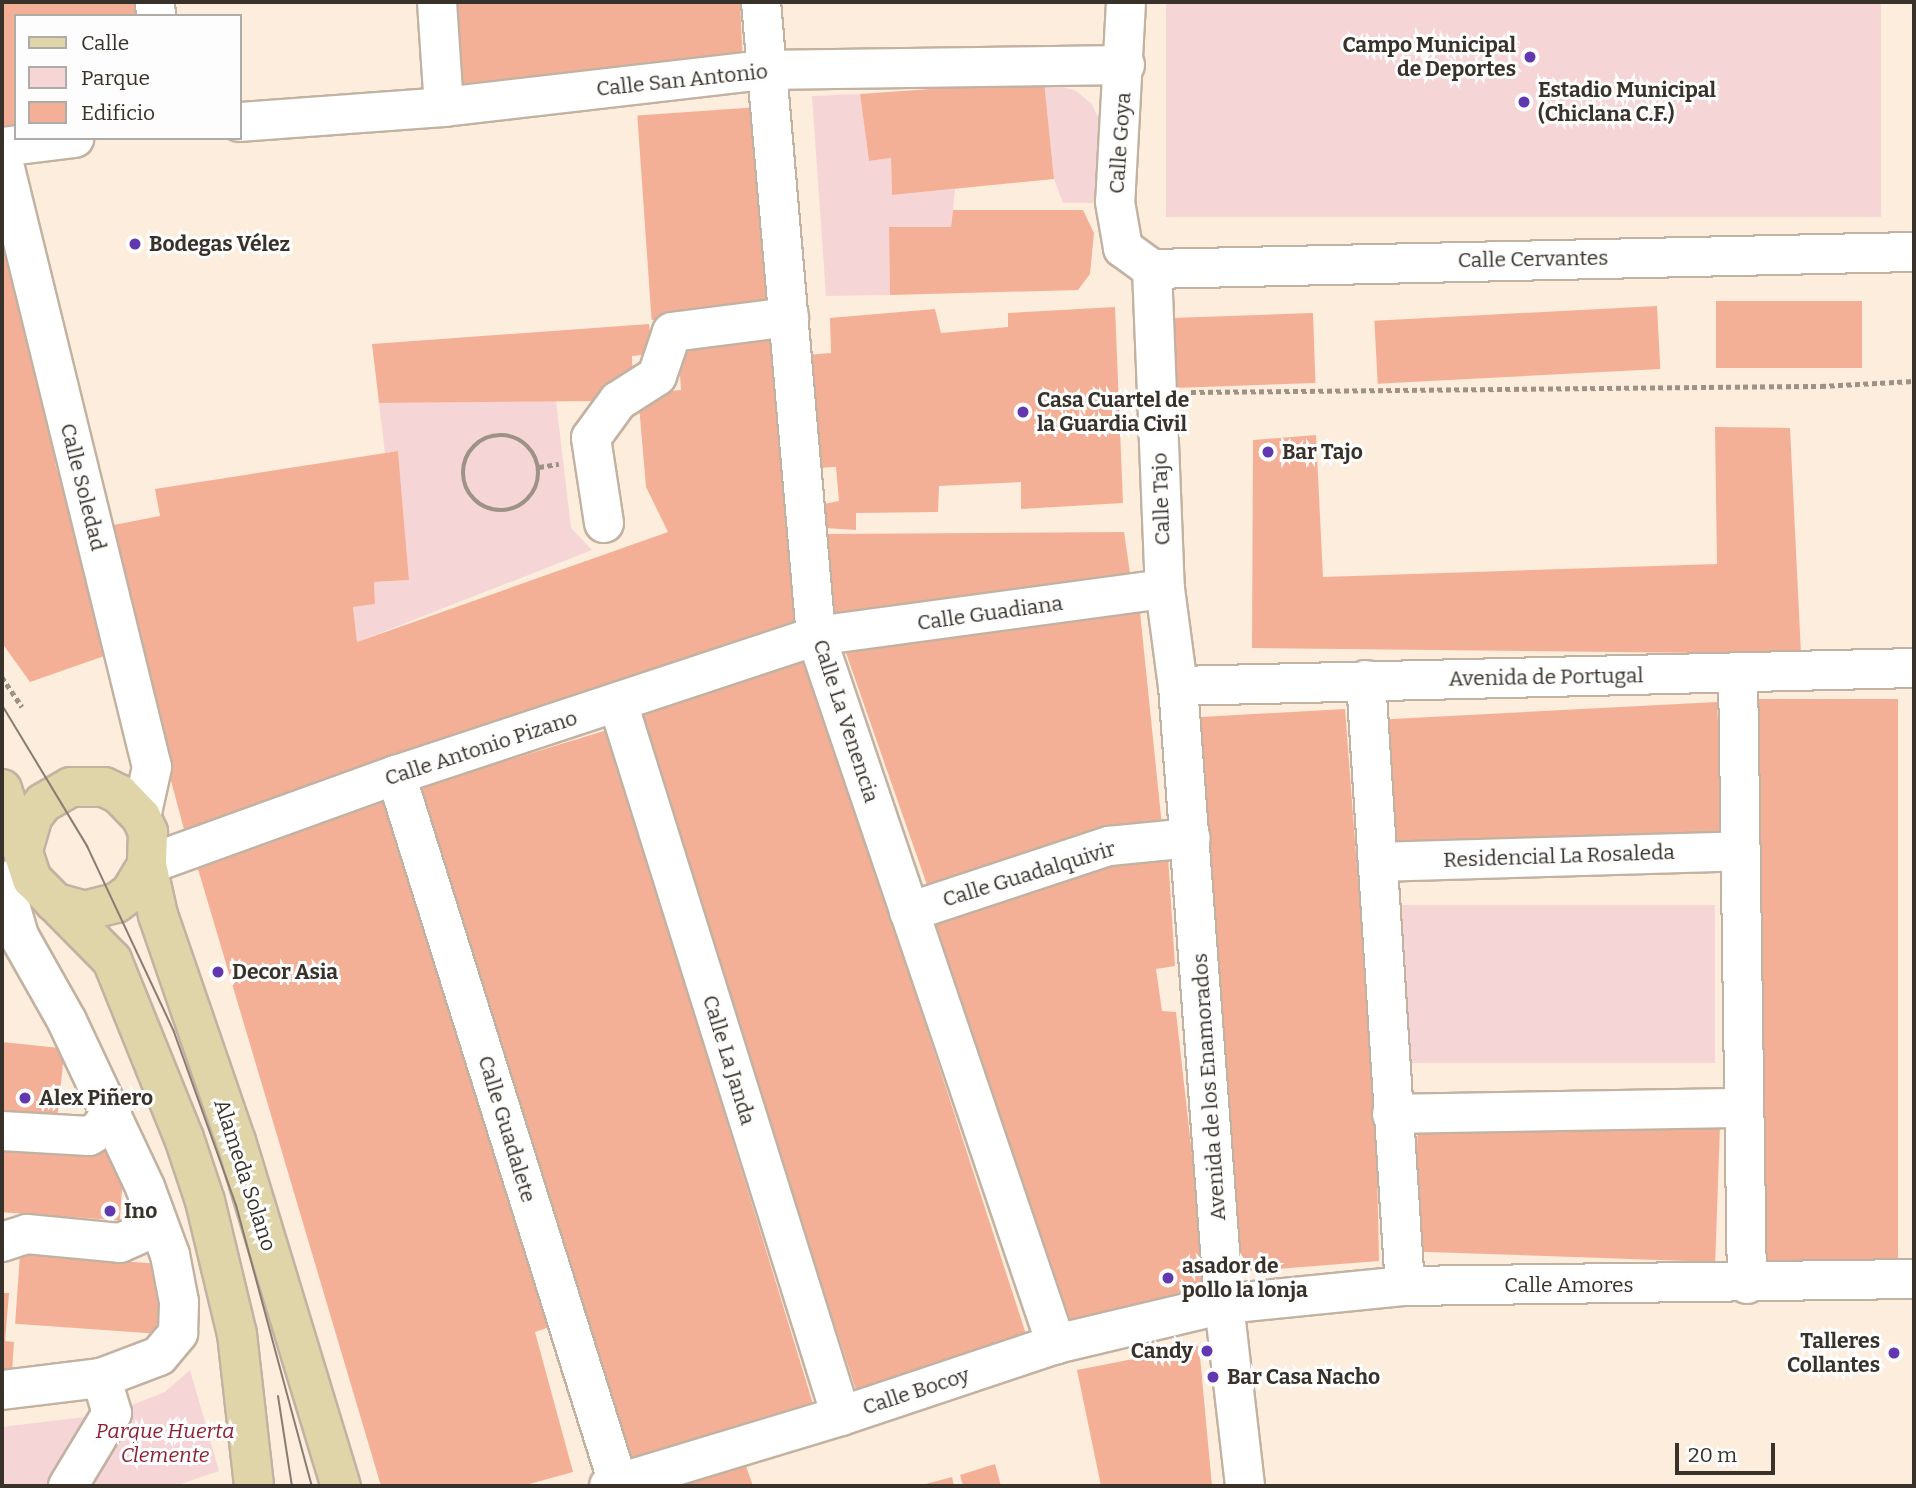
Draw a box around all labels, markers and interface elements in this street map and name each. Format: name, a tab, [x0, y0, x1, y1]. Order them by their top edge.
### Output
legend	[14, 14, 242, 140]
text: Calle	[81, 30, 129, 56]
place label: Campo Municipal de Deportes	[1342, 32, 1516, 82]
marker: Campo Municipal de Deportes	[1522, 49, 1538, 65]
street label: Calle San Antonio	[595, 58, 769, 102]
text: Parque	[81, 65, 150, 91]
place label: Estadio Municipal (Chiclana C.F.)	[1538, 77, 1716, 127]
street label: Calle Goya	[1104, 91, 1136, 195]
marker: Estadio Municipal (Chiclana C.F.)	[1516, 94, 1532, 110]
text: Edificio	[81, 100, 155, 126]
place label: Bodegas Vélez	[149, 231, 290, 257]
marker: Bodegas Vélez	[127, 236, 143, 252]
street label: Calle Cervantes	[1458, 245, 1608, 273]
place label: Casa Cuartel de la Guardia Civil	[1037, 387, 1189, 437]
marker: Casa Cuartel de la Guardia Civil	[1015, 404, 1031, 420]
street label: Calle Soledad	[55, 421, 111, 553]
place label: Bar Tajo	[1282, 439, 1363, 465]
marker: Bar Tajo	[1260, 444, 1276, 460]
street label: Calle Tajo	[1147, 452, 1175, 546]
street label: Calle Guadiana	[916, 590, 1064, 636]
street label: Calle La Venencia	[808, 636, 884, 806]
street label: Avenida de Portugal	[1448, 663, 1644, 691]
street label: Calle Antonio Pizano	[382, 705, 580, 791]
street label: Calle Guadalquivir	[940, 836, 1118, 912]
street label: Residencial La Rosaleda	[1443, 839, 1675, 873]
street label: Avenida de los Enamorados	[1187, 952, 1231, 1222]
place label: Decor Asia	[232, 959, 338, 985]
marker: Decor Asia	[210, 964, 226, 980]
street label: Calle La Janda	[697, 992, 761, 1128]
street label: Calle Guadalete	[473, 1053, 541, 1205]
place label: Alex Piñero	[39, 1085, 153, 1111]
marker: Alex Piñero	[17, 1090, 33, 1106]
street label: Alameda Solano	[209, 1096, 281, 1254]
place label: Ino	[124, 1198, 157, 1224]
marker: Ino	[102, 1203, 118, 1219]
place label: asador de pollo la lonja	[1182, 1253, 1308, 1303]
marker: asador de pollo la lonja	[1160, 1270, 1176, 1286]
street label: Calle Amores	[1504, 1272, 1634, 1298]
place label: Talleres Collantes	[1787, 1328, 1880, 1378]
place label: Candy	[1131, 1338, 1193, 1364]
marker: Candy	[1199, 1343, 1215, 1359]
marker: Talleres Collantes	[1886, 1345, 1902, 1361]
street label: Calle Bocoy	[859, 1362, 973, 1420]
place label: Bar Casa Nacho	[1227, 1364, 1380, 1390]
marker: Bar Casa Nacho	[1205, 1369, 1221, 1385]
park label: Parque Huerta Clemente	[96, 1418, 234, 1468]
scale bar	[1678, 1428, 1778, 1472]
text: 20 m	[1688, 1442, 1737, 1468]

